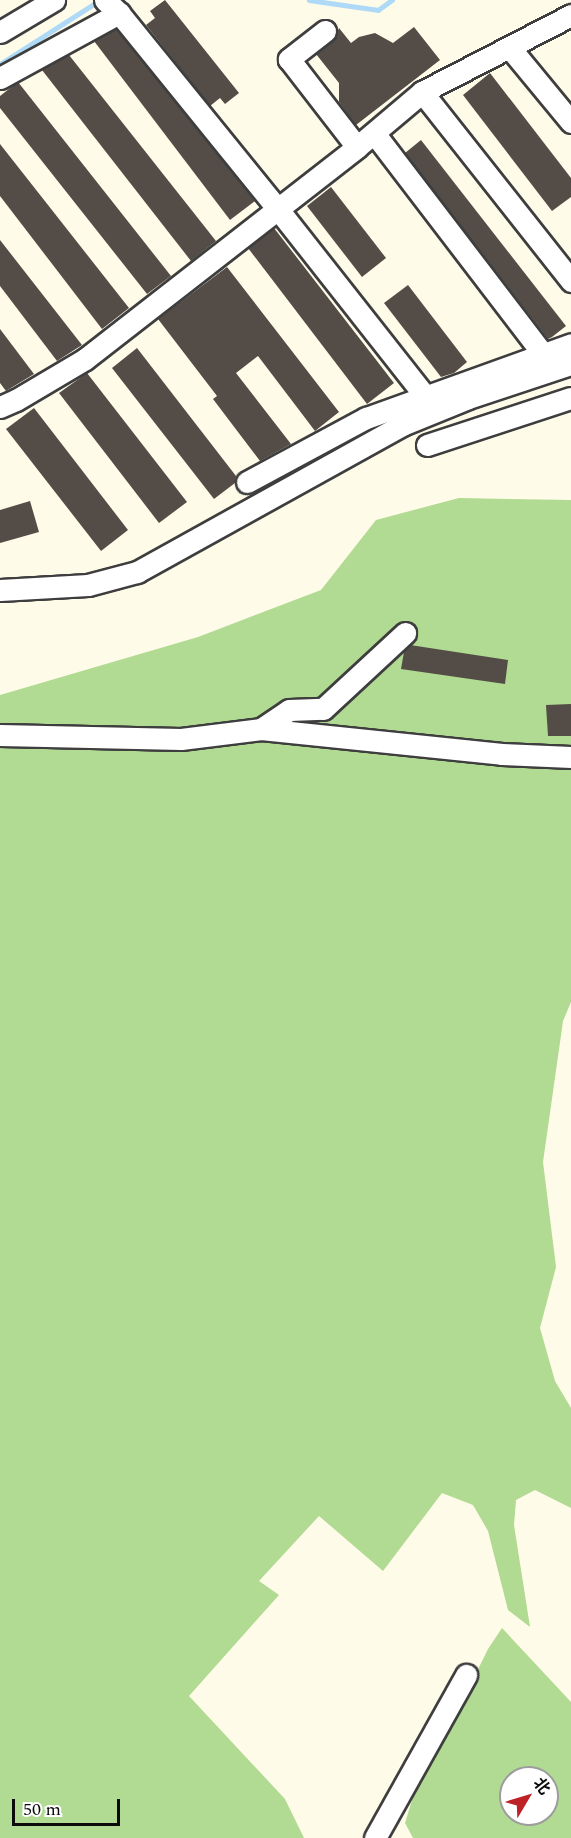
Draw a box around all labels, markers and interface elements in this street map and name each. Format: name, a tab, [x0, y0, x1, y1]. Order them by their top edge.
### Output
north arrow	[499, 1766, 559, 1826]
text: 北	[527, 1772, 556, 1800]
scale bar	[15, 1787, 123, 1825]
text: 50 m	[23, 1796, 61, 1823]

